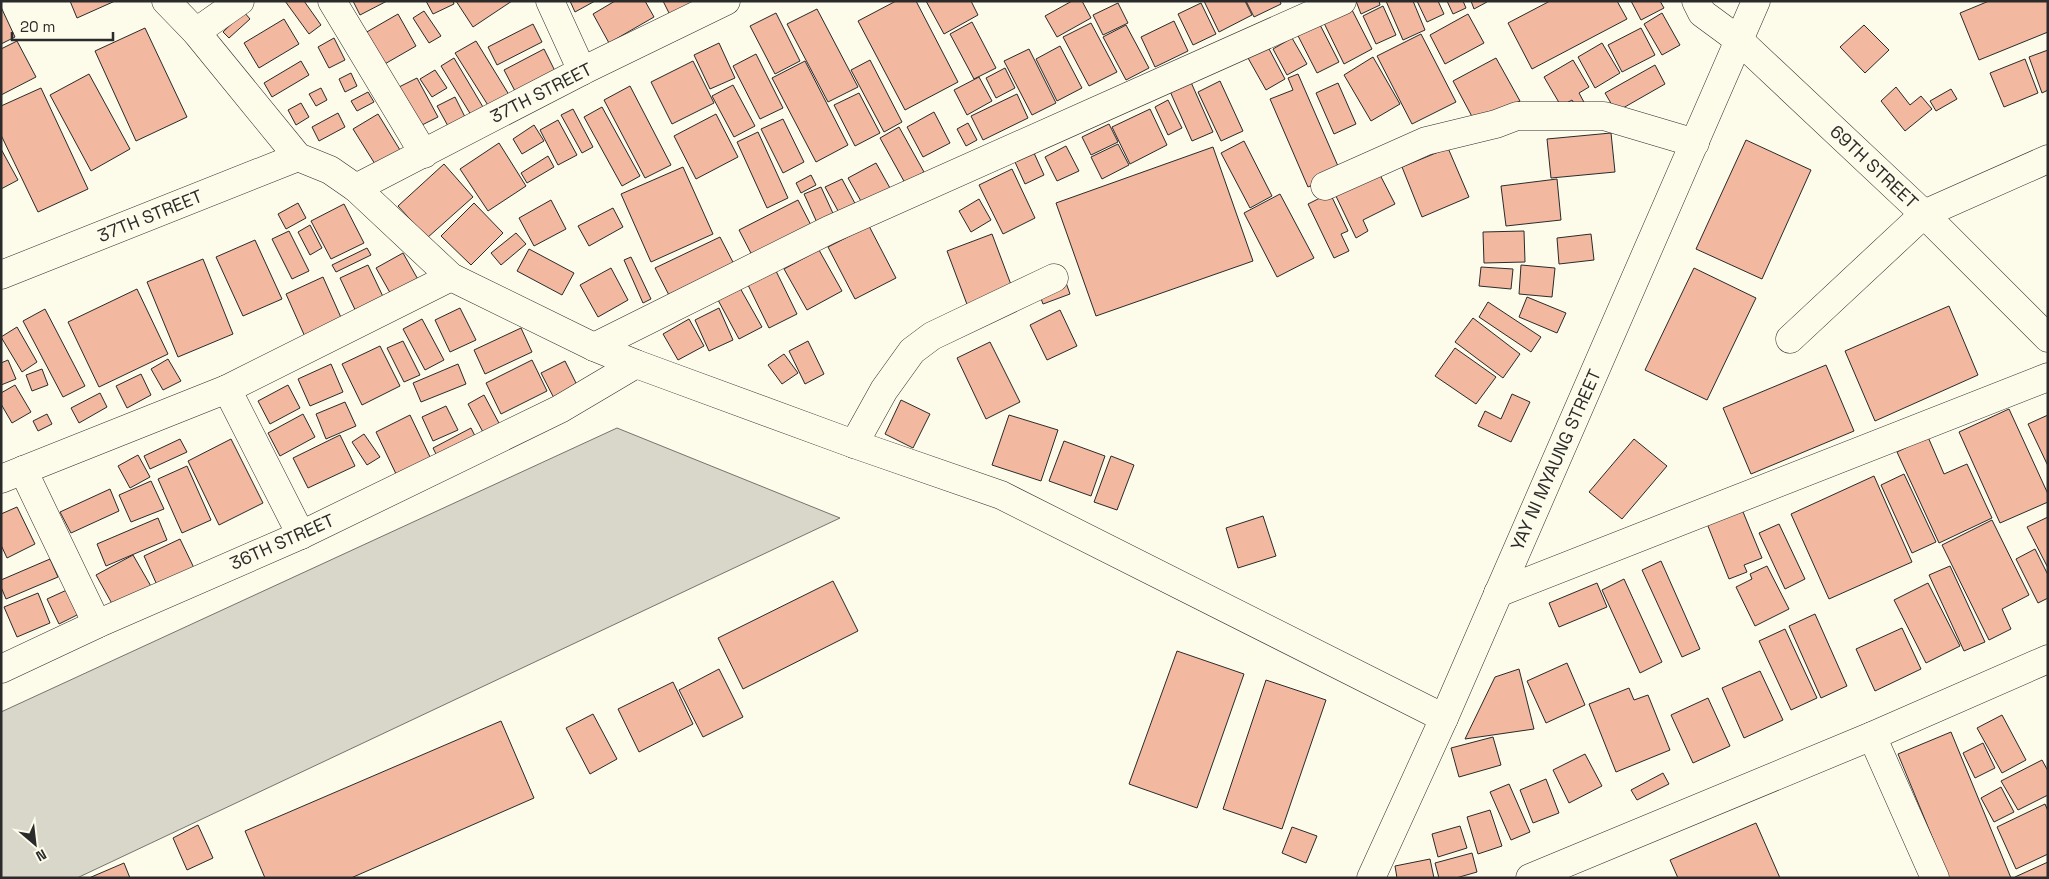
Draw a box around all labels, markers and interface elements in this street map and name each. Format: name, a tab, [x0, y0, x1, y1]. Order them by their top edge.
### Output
scale bar	[12, 10, 114, 42]
text: 20 m	[20, 17, 55, 36]
street label: 37TH STREET	[486, 57, 596, 128]
street label: 69TH STREET	[1825, 120, 1924, 214]
street label: 37TH STREET	[94, 184, 206, 247]
street label: YAY NI MYAUNG STREET	[1505, 365, 1606, 554]
street label: 36TH STREET	[226, 508, 338, 575]
north arrow	[10, 819, 60, 869]
text: N	[33, 845, 49, 866]

